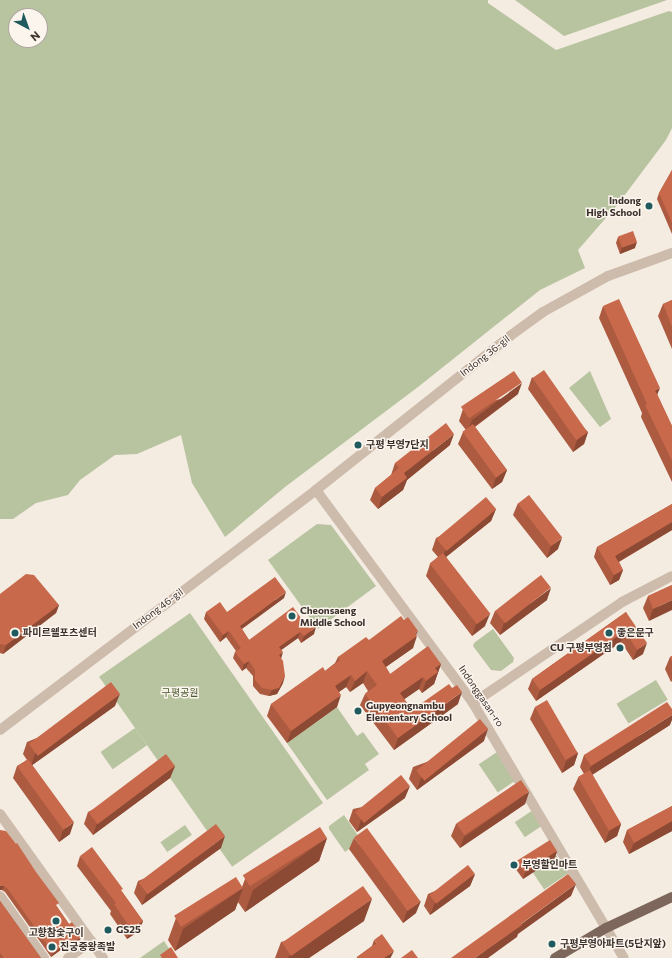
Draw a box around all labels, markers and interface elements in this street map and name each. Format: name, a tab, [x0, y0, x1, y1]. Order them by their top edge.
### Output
north arrow	[8, 8, 48, 48]
text: N	[28, 29, 43, 44]
place label: Indong High School	[586, 194, 641, 218]
marker: Indong High School	[644, 201, 654, 211]
street label: Indong 36-gil	[458, 333, 512, 379]
place label: 구평 부영7단지	[366, 439, 429, 451]
marker: 구평 부영7단지	[353, 440, 363, 450]
street label: Indong 46-gil	[130, 586, 186, 632]
place label: Cheonsaeng Middle School	[300, 604, 365, 628]
marker: Cheonsaeng Middle School	[287, 611, 297, 621]
place label: 파미르웰포츠센터	[23, 627, 97, 639]
place label: 좋은문구	[617, 627, 654, 639]
marker: 파미르웰포츠센터	[10, 628, 20, 638]
marker: 좋은문구	[604, 628, 614, 638]
place label: CU 구평부영점	[550, 642, 612, 654]
marker: CU 구평부영점	[615, 643, 625, 653]
street label: Indonggasan-ro	[456, 663, 506, 729]
park label: 구평공원	[162, 687, 198, 699]
place label: Gupyeongnambu Elementary School	[366, 699, 452, 722]
marker: Gupyeongnambu Elementary School	[353, 706, 363, 716]
place label: 부영할인마트	[522, 859, 577, 871]
marker: 부영할인마트	[509, 860, 519, 870]
marker: 고향참숯구이	[51, 916, 61, 926]
place label: GS25	[116, 924, 141, 936]
marker: GS25	[103, 925, 113, 935]
place label: 고향참숯구이	[28, 927, 84, 939]
place label: 구평부영아파트(5단지앞)	[560, 938, 666, 950]
marker: 구평부영아파트(5단지앞)	[547, 939, 557, 949]
place label: 진궁중왕족발	[60, 941, 115, 953]
marker: 진궁중왕족발	[47, 942, 57, 952]

